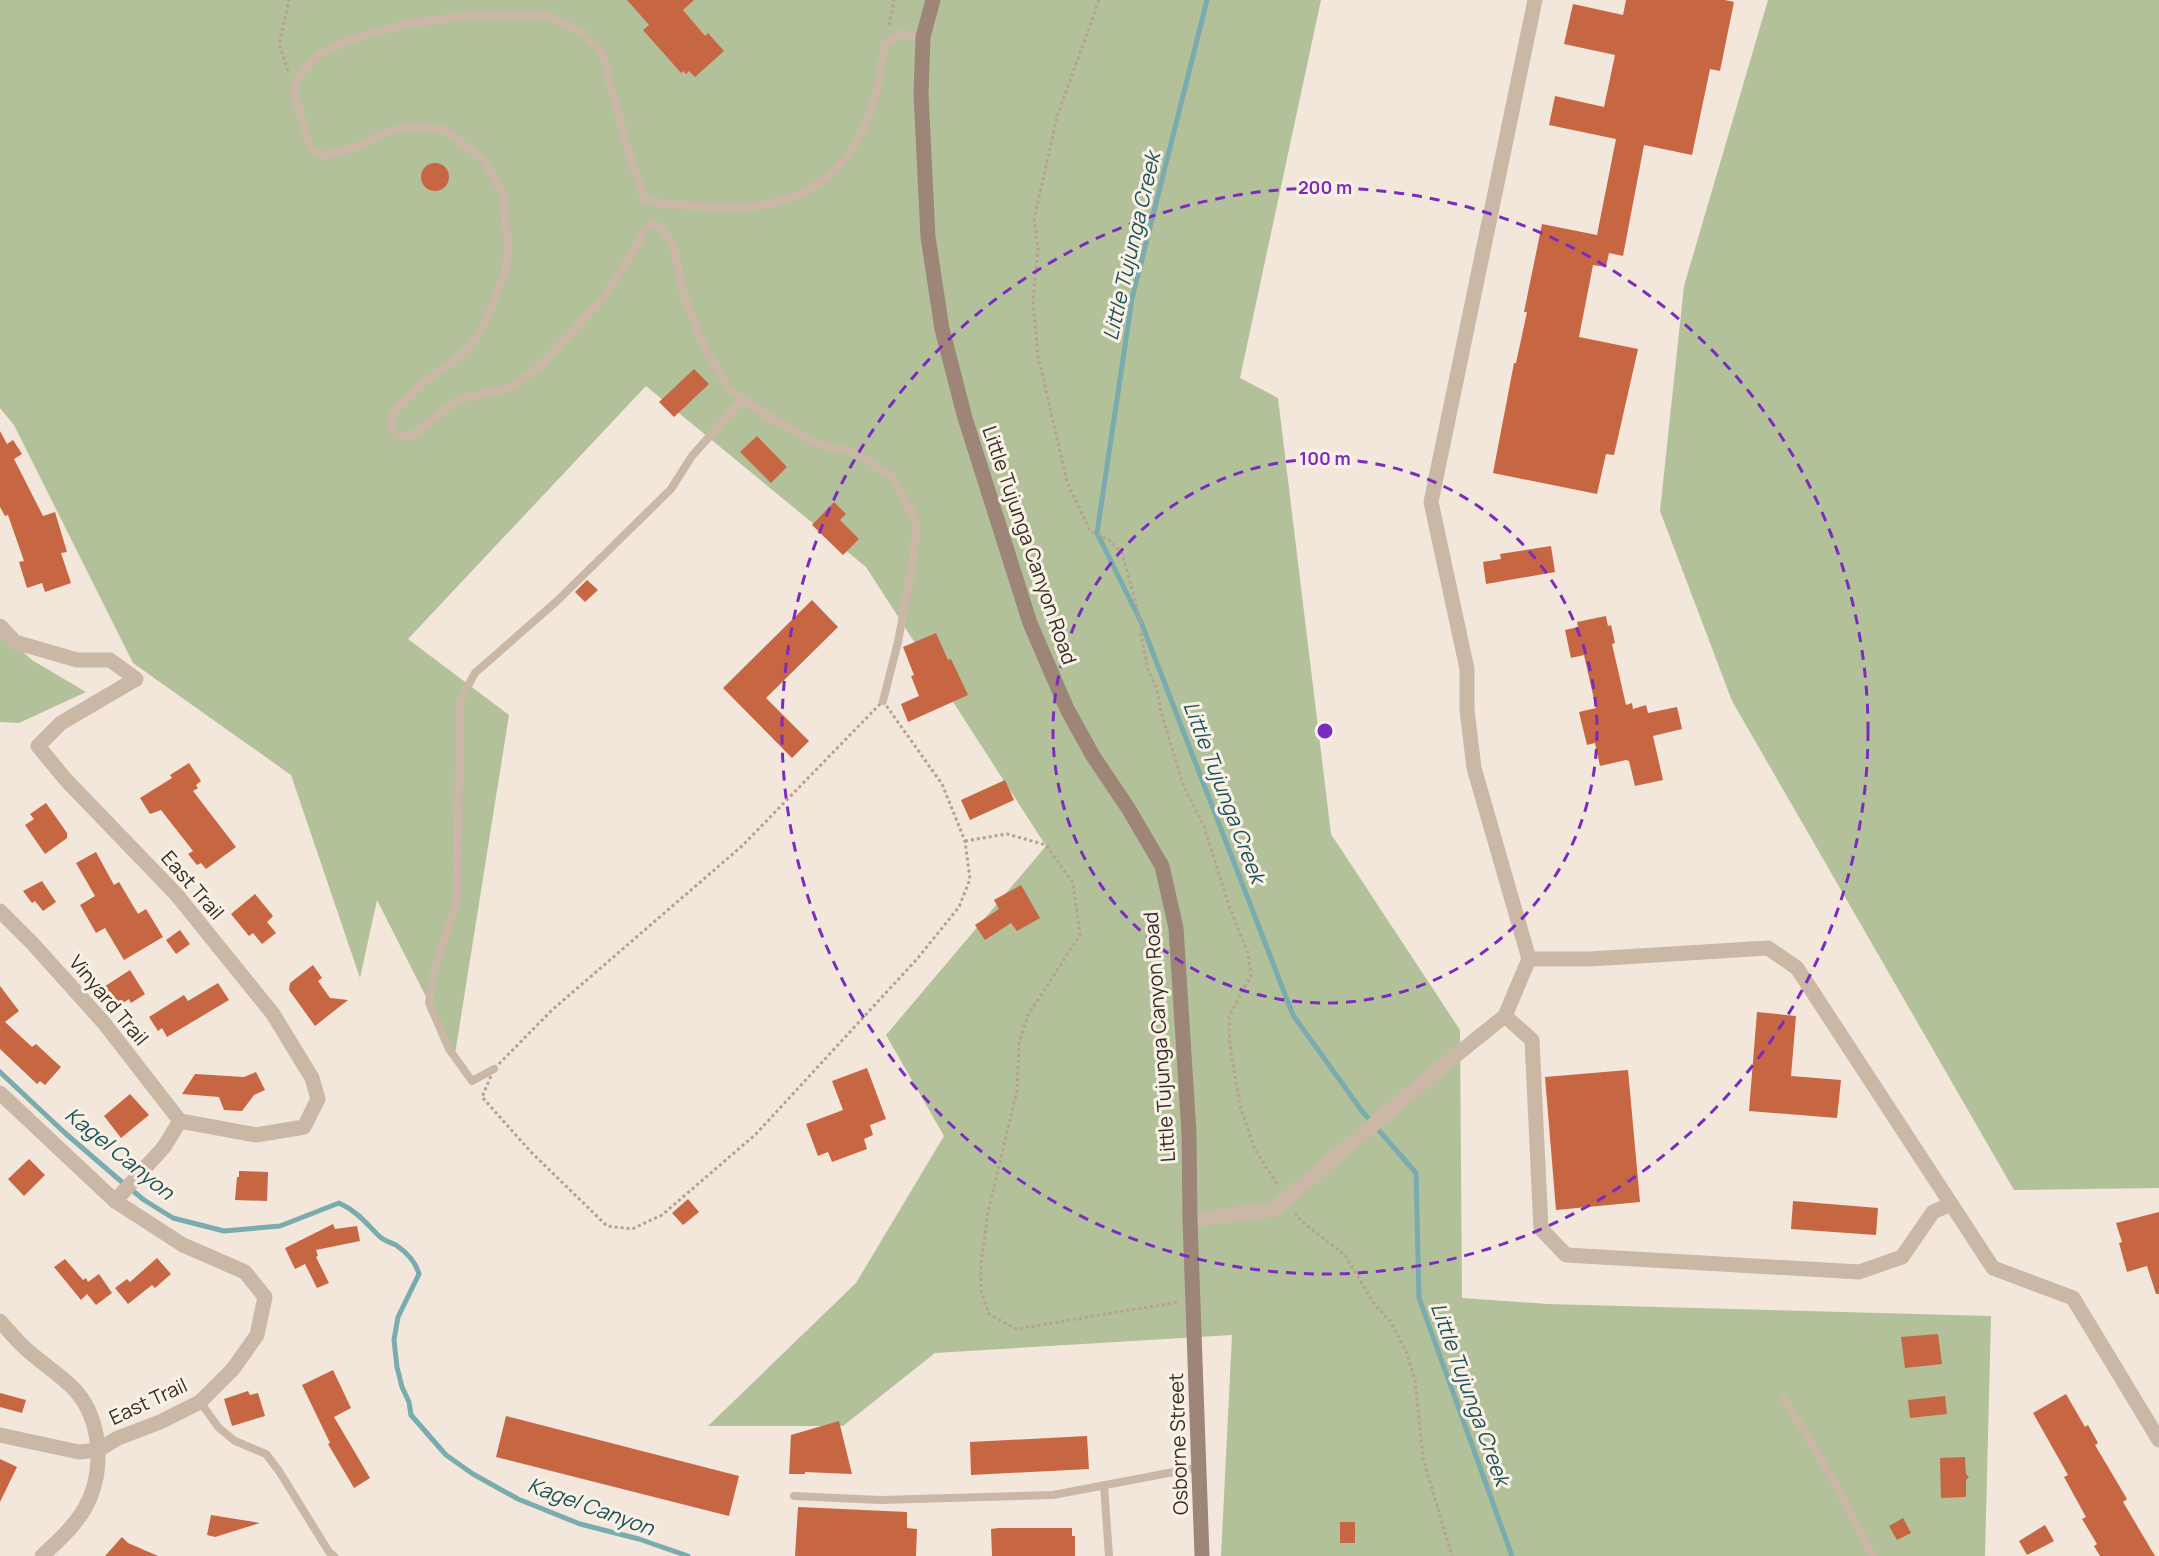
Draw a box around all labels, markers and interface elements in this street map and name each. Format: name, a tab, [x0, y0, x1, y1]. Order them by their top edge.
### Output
water label: Little Tujunga Creek	[1096, 147, 1167, 343]
text: 200 m	[1298, 175, 1352, 199]
street label: Little Tujunga Canyon Road	[976, 422, 1084, 668]
text: 100 m	[1299, 446, 1351, 470]
water label: Little Tujunga Creek	[1177, 697, 1273, 889]
centre of rings	[1315, 721, 1335, 741]
street label: East Trail	[156, 845, 230, 925]
street label: Little Tujunga Canyon Road	[1137, 911, 1181, 1163]
street label: Vinyard Trail	[63, 949, 155, 1051]
water label: Kagel Canyon	[60, 1101, 181, 1206]
water label: Little Tujunga Creek	[1425, 1299, 1518, 1492]
street label: East Trail	[105, 1371, 191, 1431]
street label: Osborne Street	[1162, 1373, 1194, 1515]
water label: Kagel Canyon	[524, 1470, 659, 1542]

